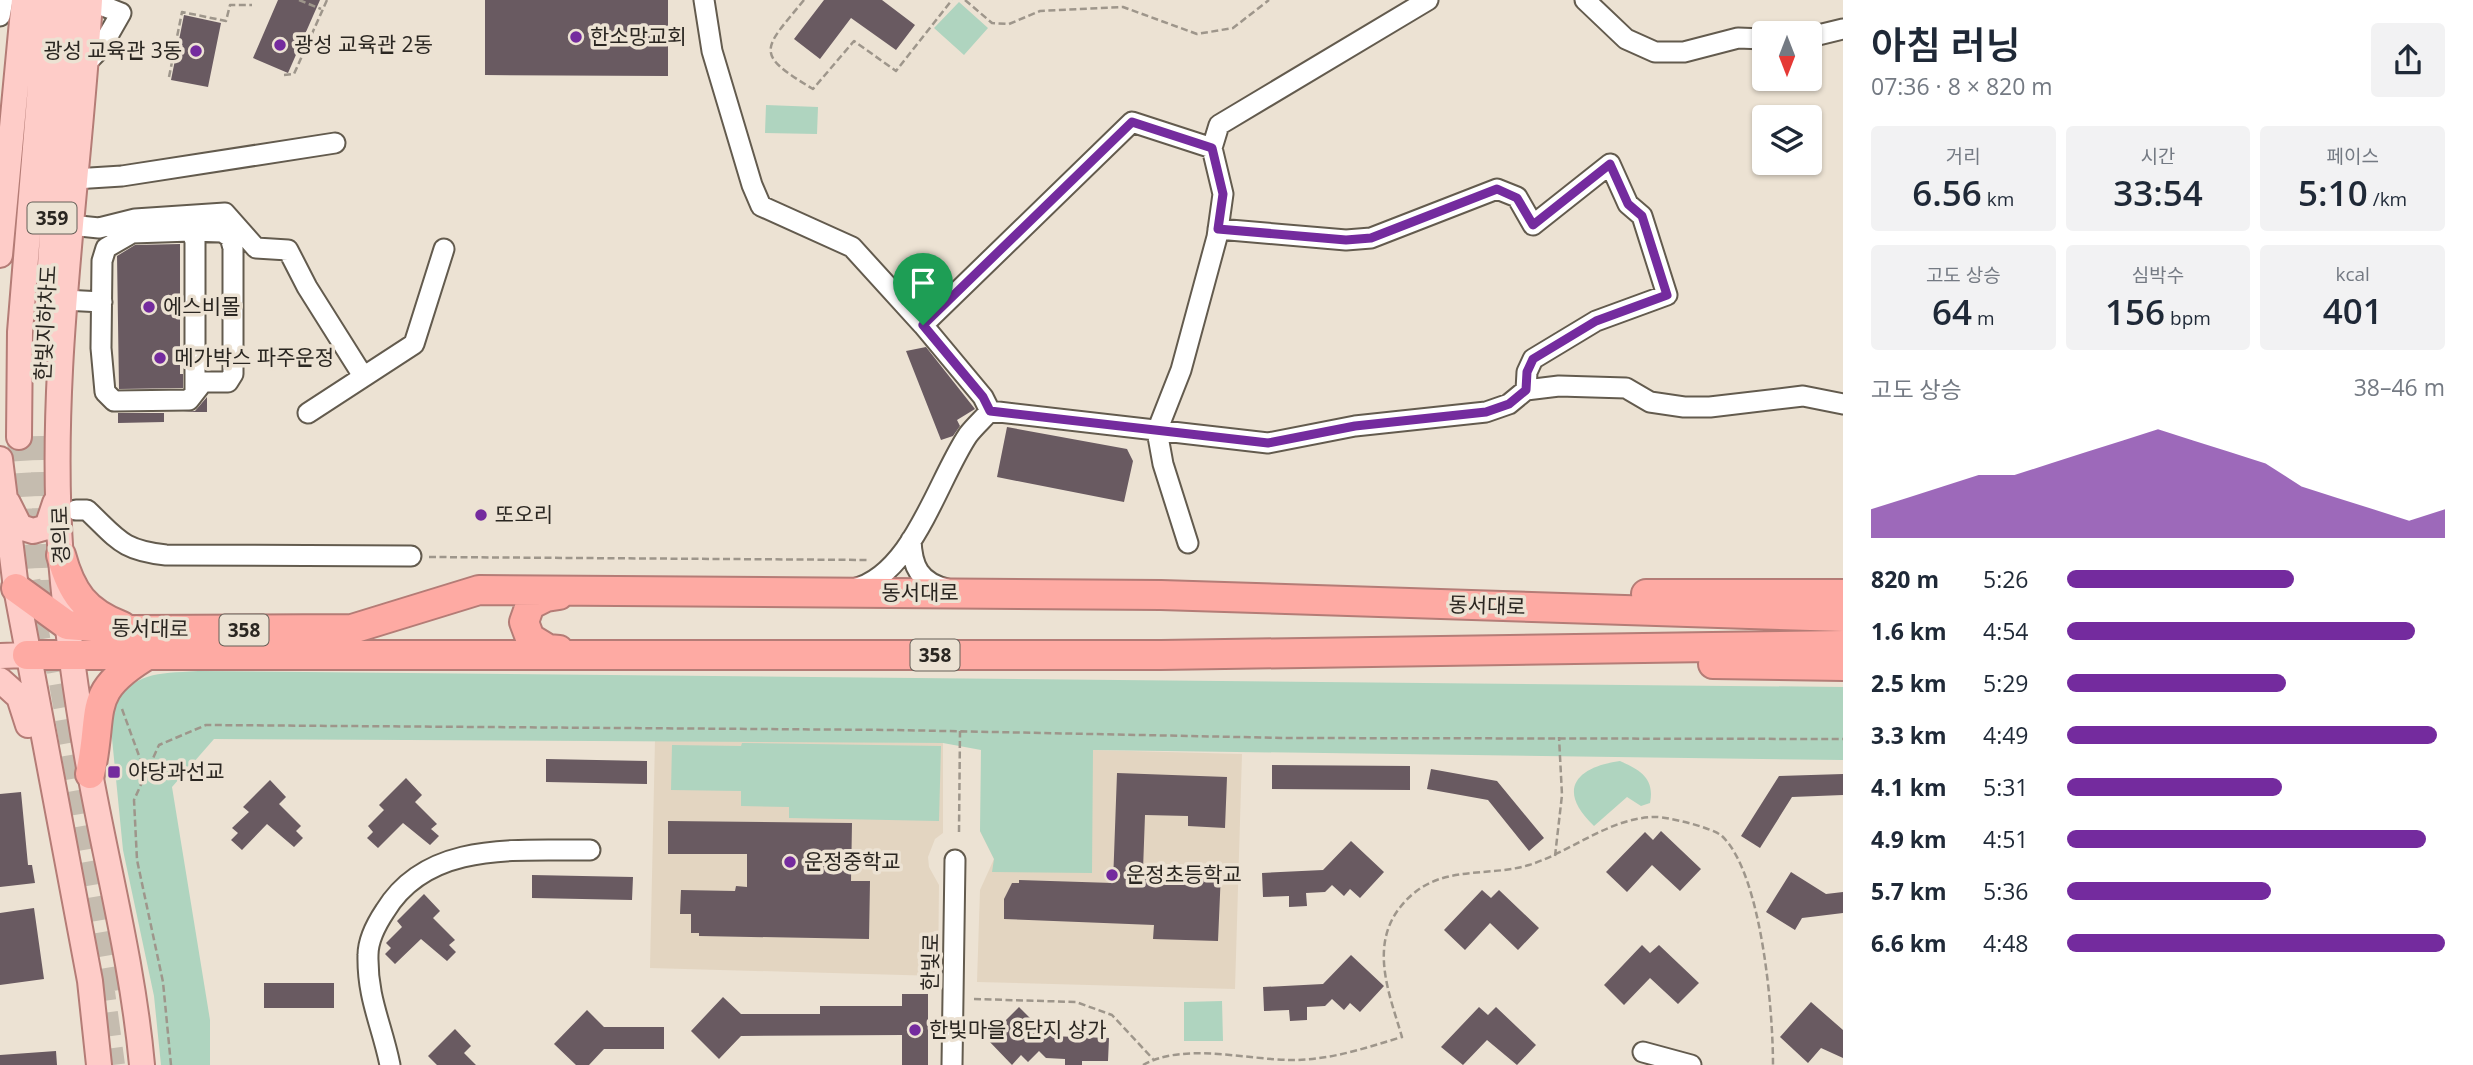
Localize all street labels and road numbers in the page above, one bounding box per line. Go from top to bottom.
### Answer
road number: 359 [28,202,76,233]
street label: 한빛지하차도 [28,264,62,382]
street label: 경의로 [45,506,75,564]
street label: 동서대로 [881,578,959,606]
street label: 동서대로 [1448,590,1526,620]
street label: 동서대로 [111,613,189,643]
road number: 358 [219,614,268,646]
road number: 358 [911,640,960,670]
street label: 한빛로 [915,933,945,991]

